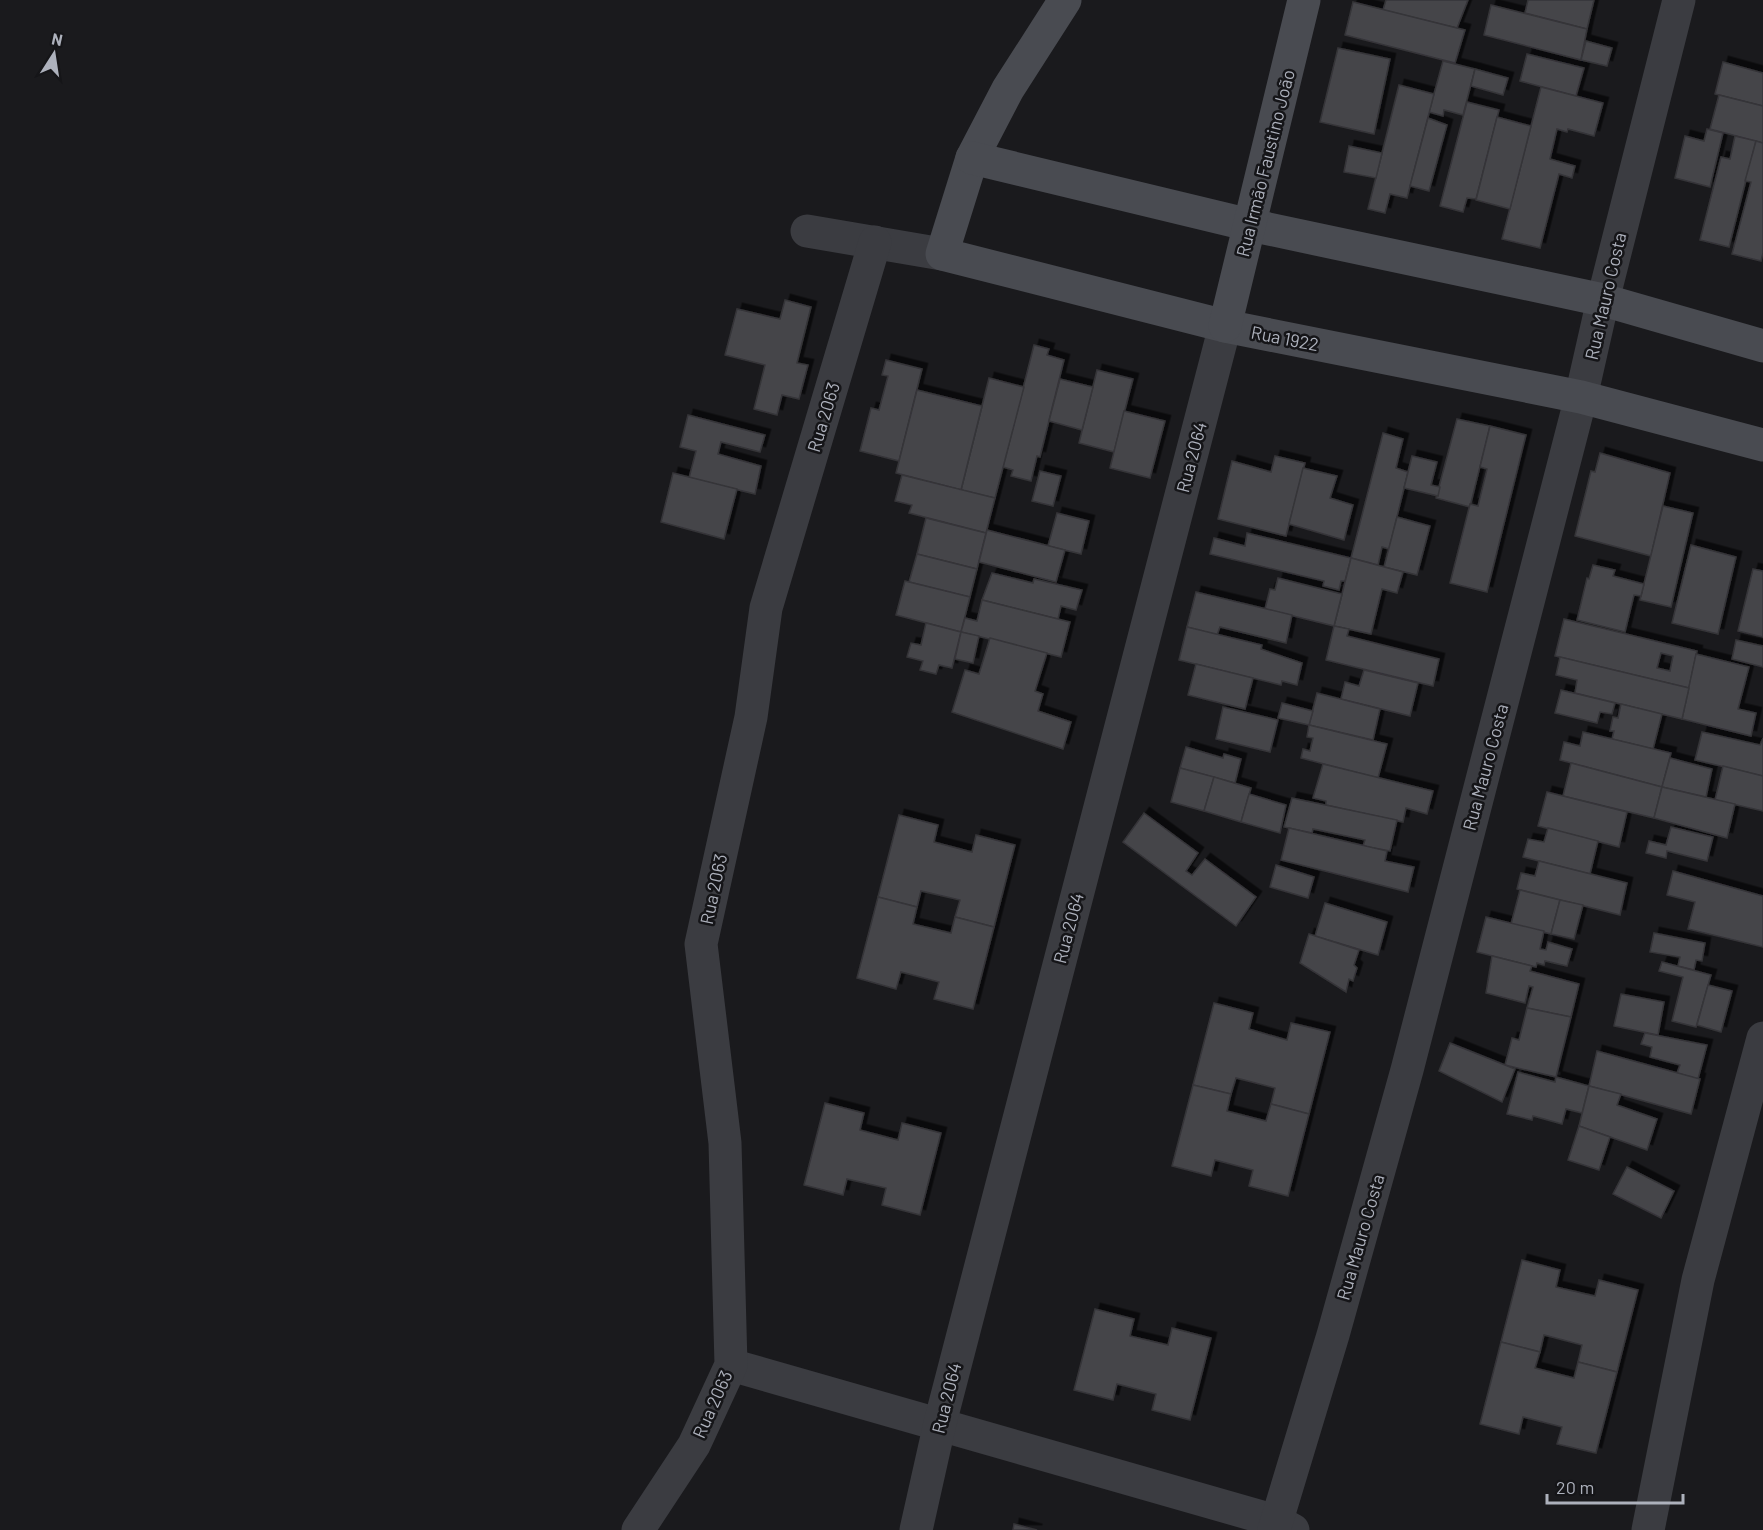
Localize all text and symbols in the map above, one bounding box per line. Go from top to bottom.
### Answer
north arrow [24,24,84,84]
text: N [50,28,64,49]
street label: Rua Irmão Faustino João [1231,67,1299,259]
street label: Rua Mauro Costa [1580,230,1630,362]
street label: Rua 1922 [1249,321,1321,355]
street label: Rua 2063 [802,379,844,455]
street label: Rua 2064 [1171,419,1211,495]
street label: Rua Mauro Costa [1458,701,1512,833]
street label: Rua 2063 [695,852,731,926]
street label: Rua 2064 [1048,890,1088,966]
street label: Rua Mauro Costa [1331,1171,1389,1303]
street label: Rua 2064 [927,1360,965,1436]
street label: Rua 2063 [687,1367,737,1441]
scale bar [1547,1467,1684,1505]
text: 20 m [1556,1476,1594,1498]

